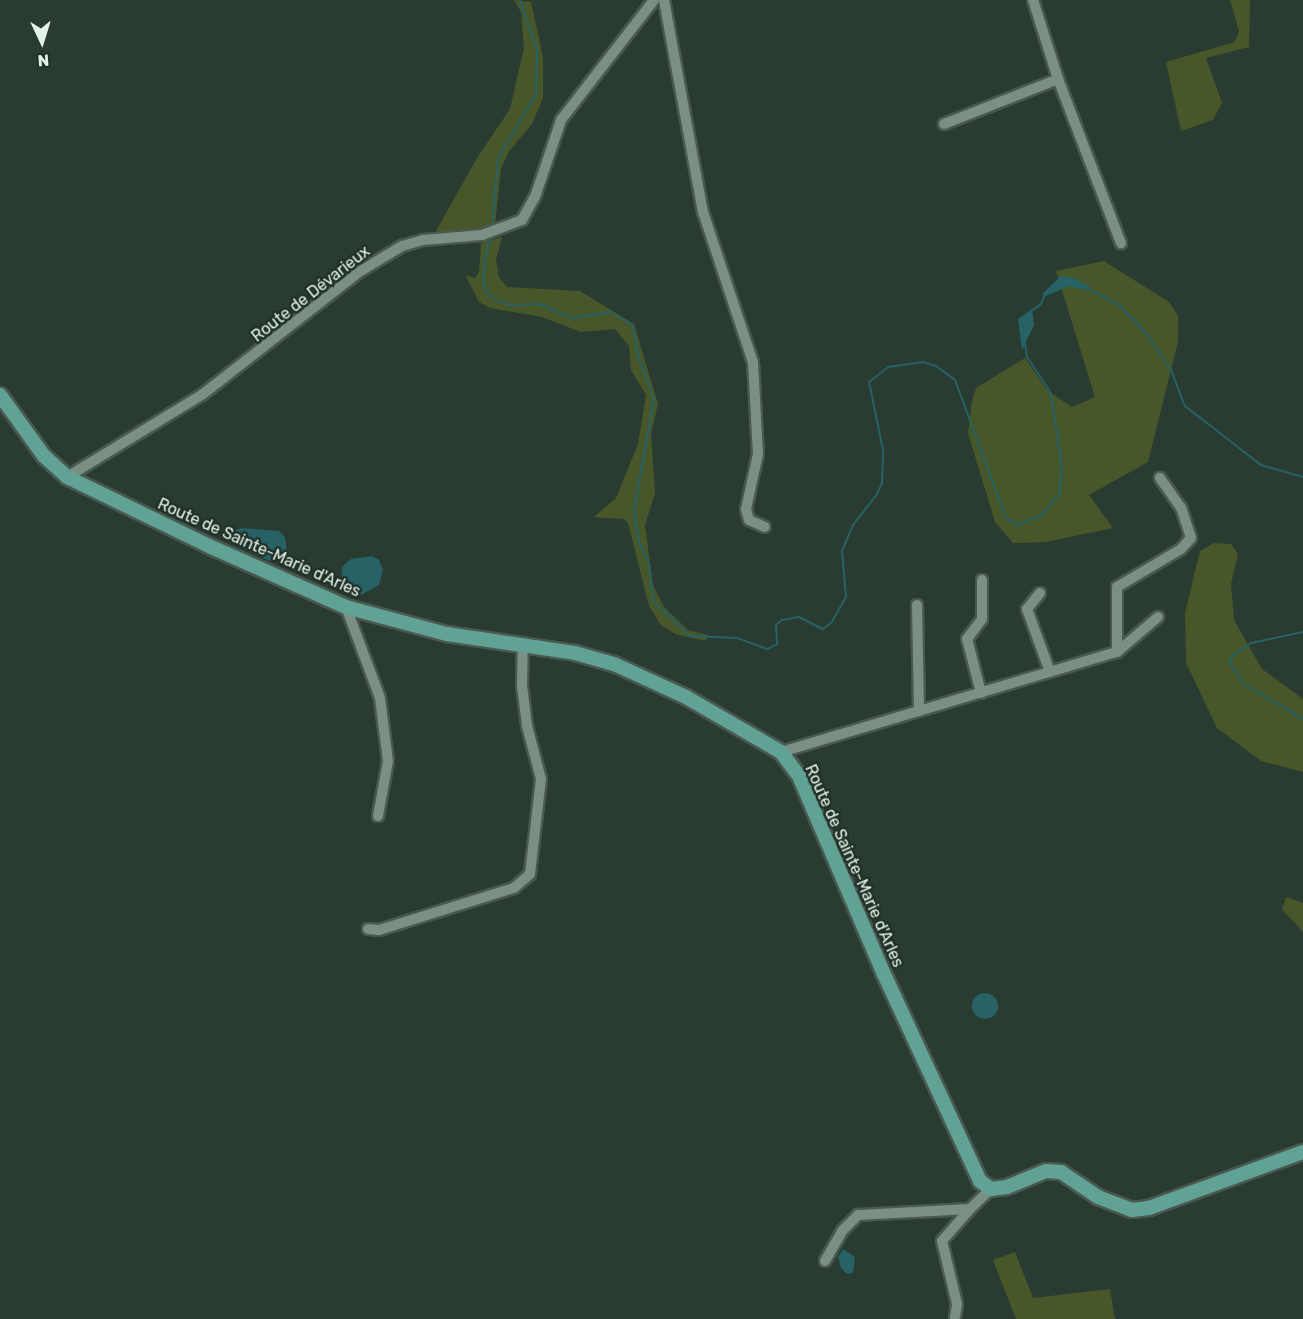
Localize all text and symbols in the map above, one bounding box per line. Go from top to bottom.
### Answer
north arrow [12,12,72,72]
text: N [37,51,50,70]
street label: Route de Dévarieux [248,242,374,346]
street label: Route de Sainte-Marie d'Arles [155,495,363,601]
street label: Route de Sainte-Marie d'Arles [801,762,907,970]

